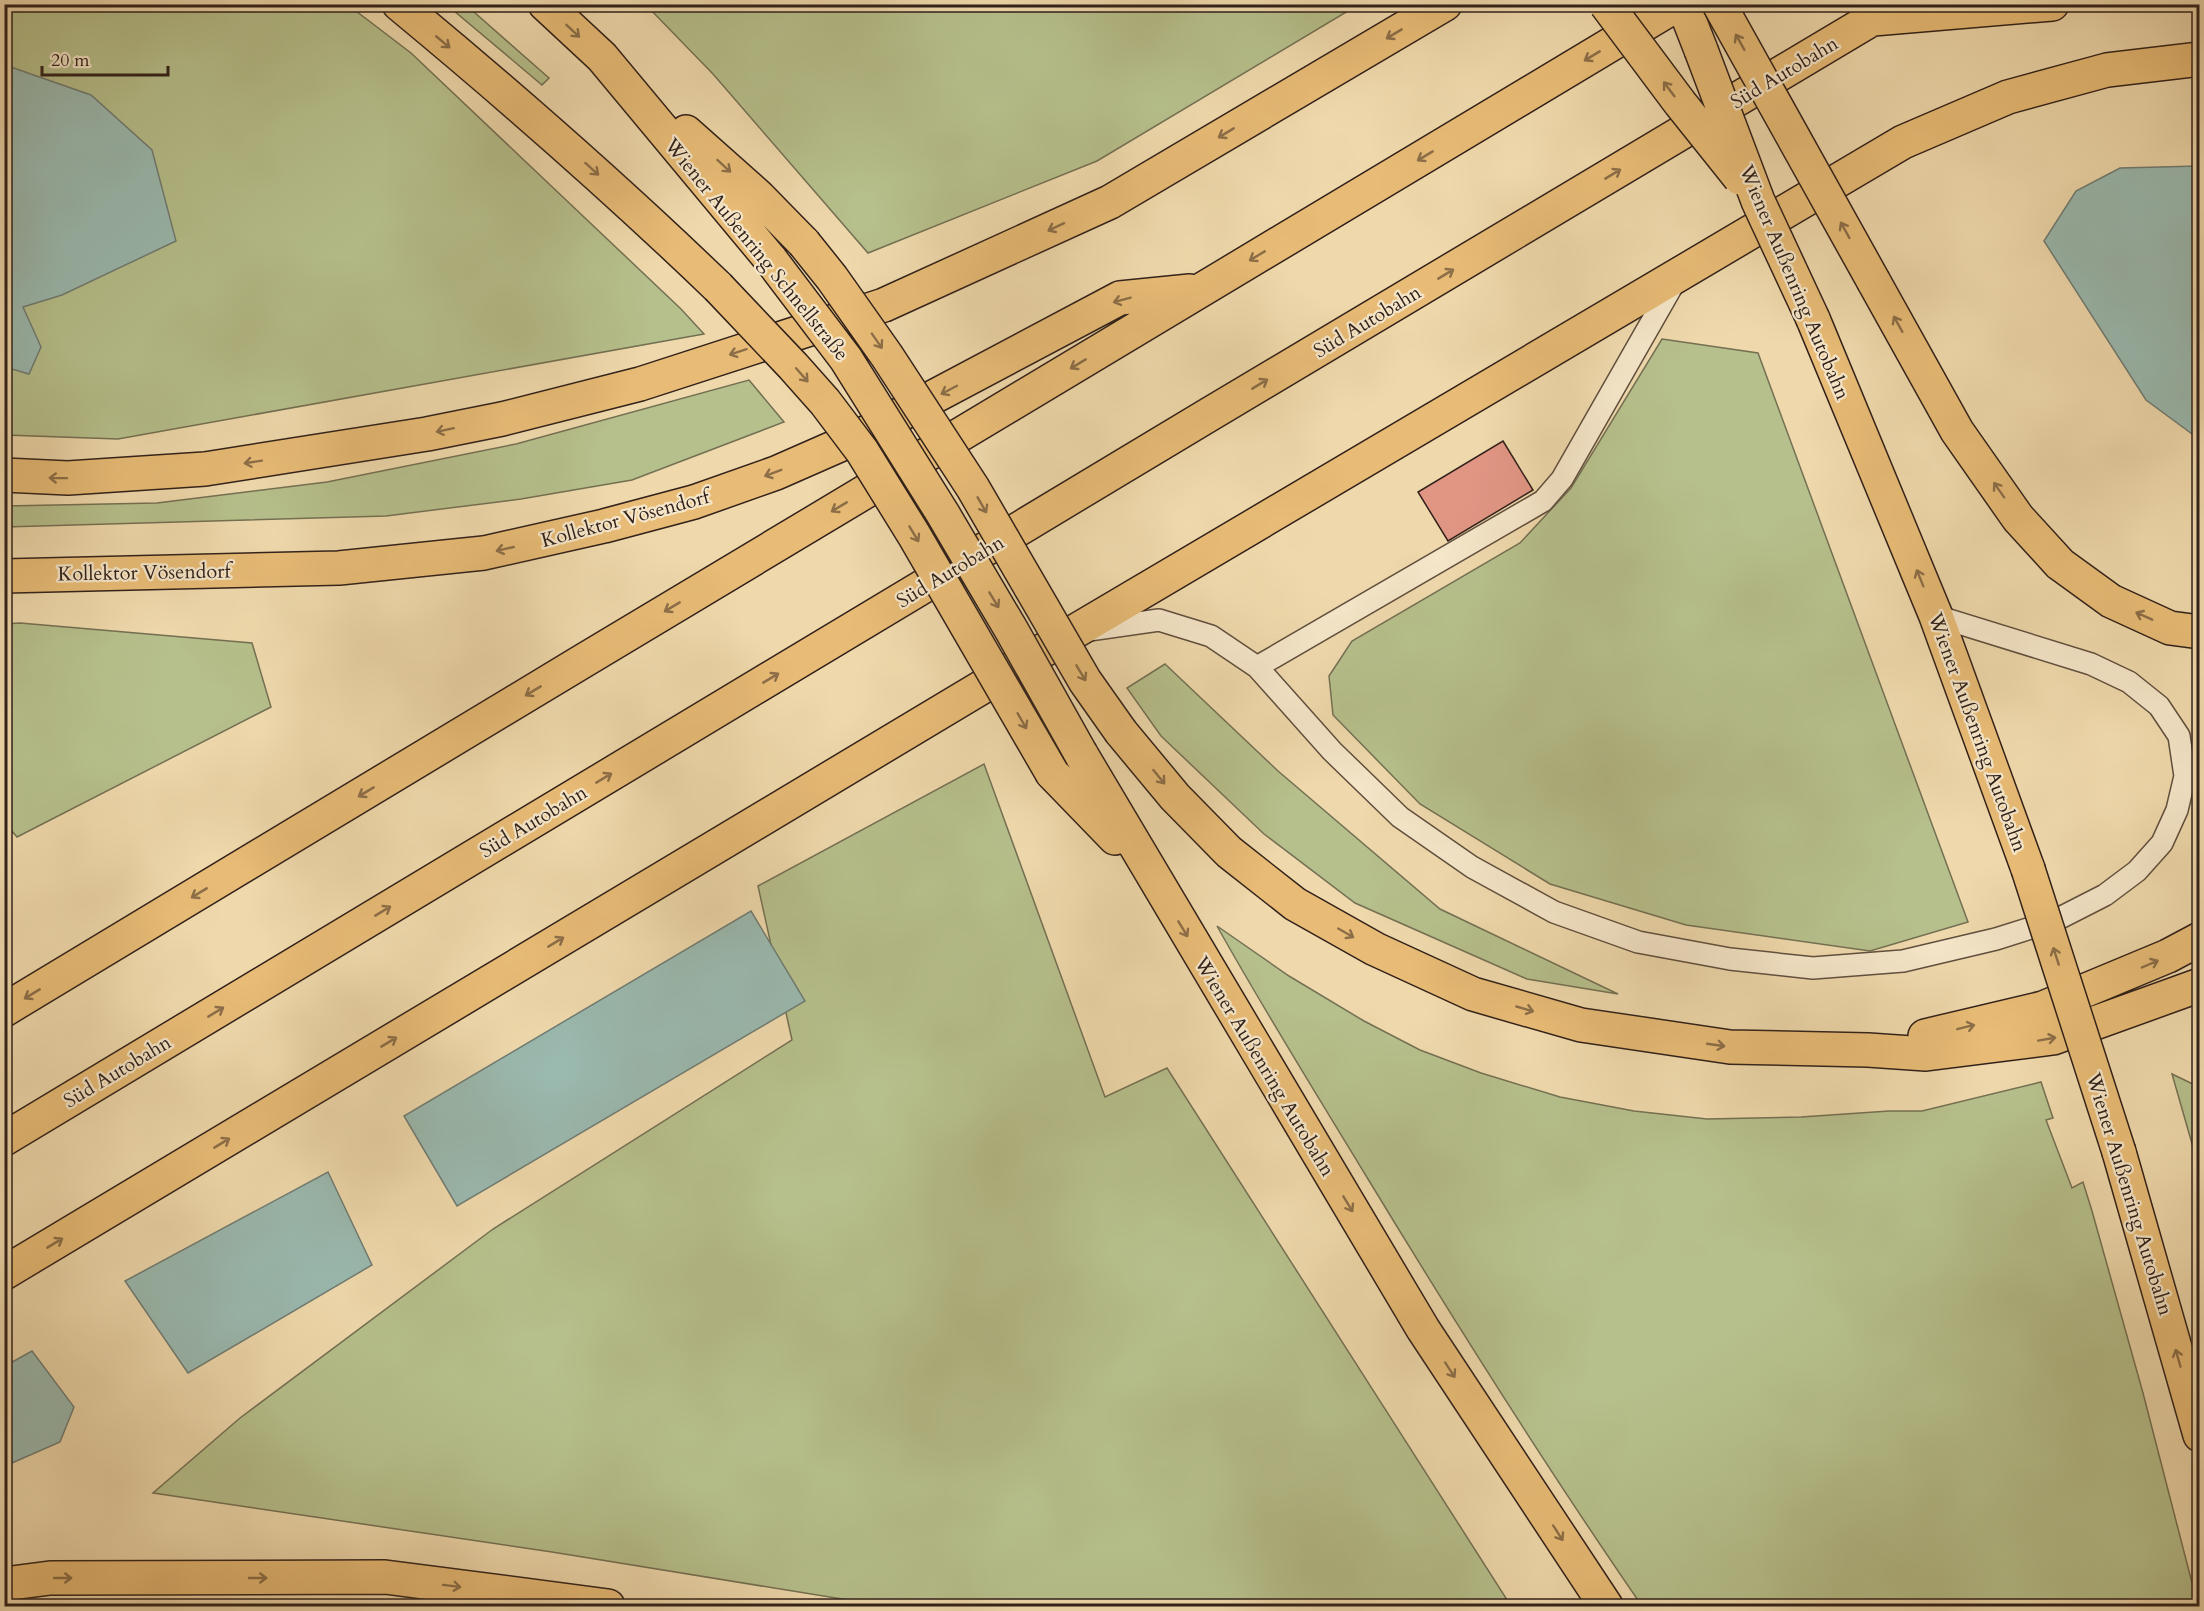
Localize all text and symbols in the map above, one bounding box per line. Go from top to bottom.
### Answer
one-way arrow [566,24,581,38]
one-way arrow [1386,29,1403,41]
street label: Süd Autobahn [1725,29,1844,115]
one-way arrow [1734,34,1746,51]
one-way arrow [435,35,451,48]
scale bar [42,39,168,77]
text: 20 m [51,48,90,73]
one-way arrow [1584,50,1601,62]
one-way arrow [1663,82,1675,98]
one-way arrow [1218,128,1235,140]
street label: Wiener Außenring Schnellstraße [658,132,855,366]
one-way arrow [1417,151,1434,163]
one-way arrow [716,159,731,173]
street label: Wiener Außenring Autobahn [1732,160,1857,404]
one-way arrow [584,162,599,176]
one-way arrow [1604,167,1621,179]
one-way arrow [1047,221,1065,233]
one-way arrow [1839,222,1851,239]
one-way arrow [1249,251,1266,263]
one-way arrow [1437,267,1454,279]
street label: Süd Autobahn [1308,278,1427,364]
one-way arrow [1113,294,1132,306]
one-way arrow [1891,316,1903,333]
one-way arrow [871,332,883,349]
one-way arrow [729,348,748,359]
one-way arrow [1070,358,1087,370]
one-way arrow [795,367,809,382]
one-way arrow [1251,378,1268,390]
one-way arrow [941,384,959,396]
one-way arrow [436,425,455,437]
one-way arrow [243,456,263,467]
one-way arrow [765,469,783,480]
one-way arrow [49,472,69,483]
street label: Kollektor Vösendorf [538,482,715,554]
one-way arrow [1993,483,2005,499]
one-way arrow [977,496,989,513]
one-way arrow [831,502,848,514]
one-way arrow [908,525,920,542]
street label: Süd Autobahn [891,528,1010,614]
one-way arrow [496,543,515,555]
street label: Kollektor Vösendorf [57,557,234,588]
one-way arrow [1914,570,1925,588]
one-way arrow [988,591,1000,608]
one-way arrow [664,602,681,614]
street label: Wiener Außenring Autobahn [1921,608,2034,856]
one-way arrow [2135,610,2153,622]
one-way arrow [1075,664,1087,681]
one-way arrow [762,672,779,684]
one-way arrow [525,686,542,698]
one-way arrow [1017,712,1029,729]
one-way arrow [1152,769,1165,785]
one-way arrow [595,772,612,784]
street label: Süd Autobahn [474,778,593,864]
one-way arrow [358,786,375,798]
one-way arrow [191,887,208,899]
one-way arrow [374,905,391,917]
one-way arrow [1178,920,1190,937]
one-way arrow [1337,927,1354,939]
one-way arrow [547,936,564,948]
one-way arrow [2050,947,2061,966]
street label: Wiener Außenring Autobahn [1187,950,1341,1182]
one-way arrow [2140,958,2159,969]
one-way arrow [24,988,41,1000]
one-way arrow [1515,1004,1534,1015]
one-way arrow [207,1005,224,1017]
one-way arrow [1956,1020,1975,1032]
street label: Süd Autobahn [58,1028,177,1114]
one-way arrow [2037,1033,2056,1044]
one-way arrow [380,1036,397,1048]
one-way arrow [1706,1040,1726,1051]
street label: Wiener Außenring Autobahn [2079,1069,2180,1319]
one-way arrow [213,1136,230,1148]
one-way arrow [1343,1195,1355,1212]
one-way arrow [46,1237,63,1249]
one-way arrow [2172,1349,2183,1368]
one-way arrow [1444,1362,1457,1379]
one-way arrow [1552,1524,1564,1541]
one-way arrow [52,1572,72,1584]
one-way arrow [247,1572,267,1584]
one-way arrow [442,1581,462,1592]

